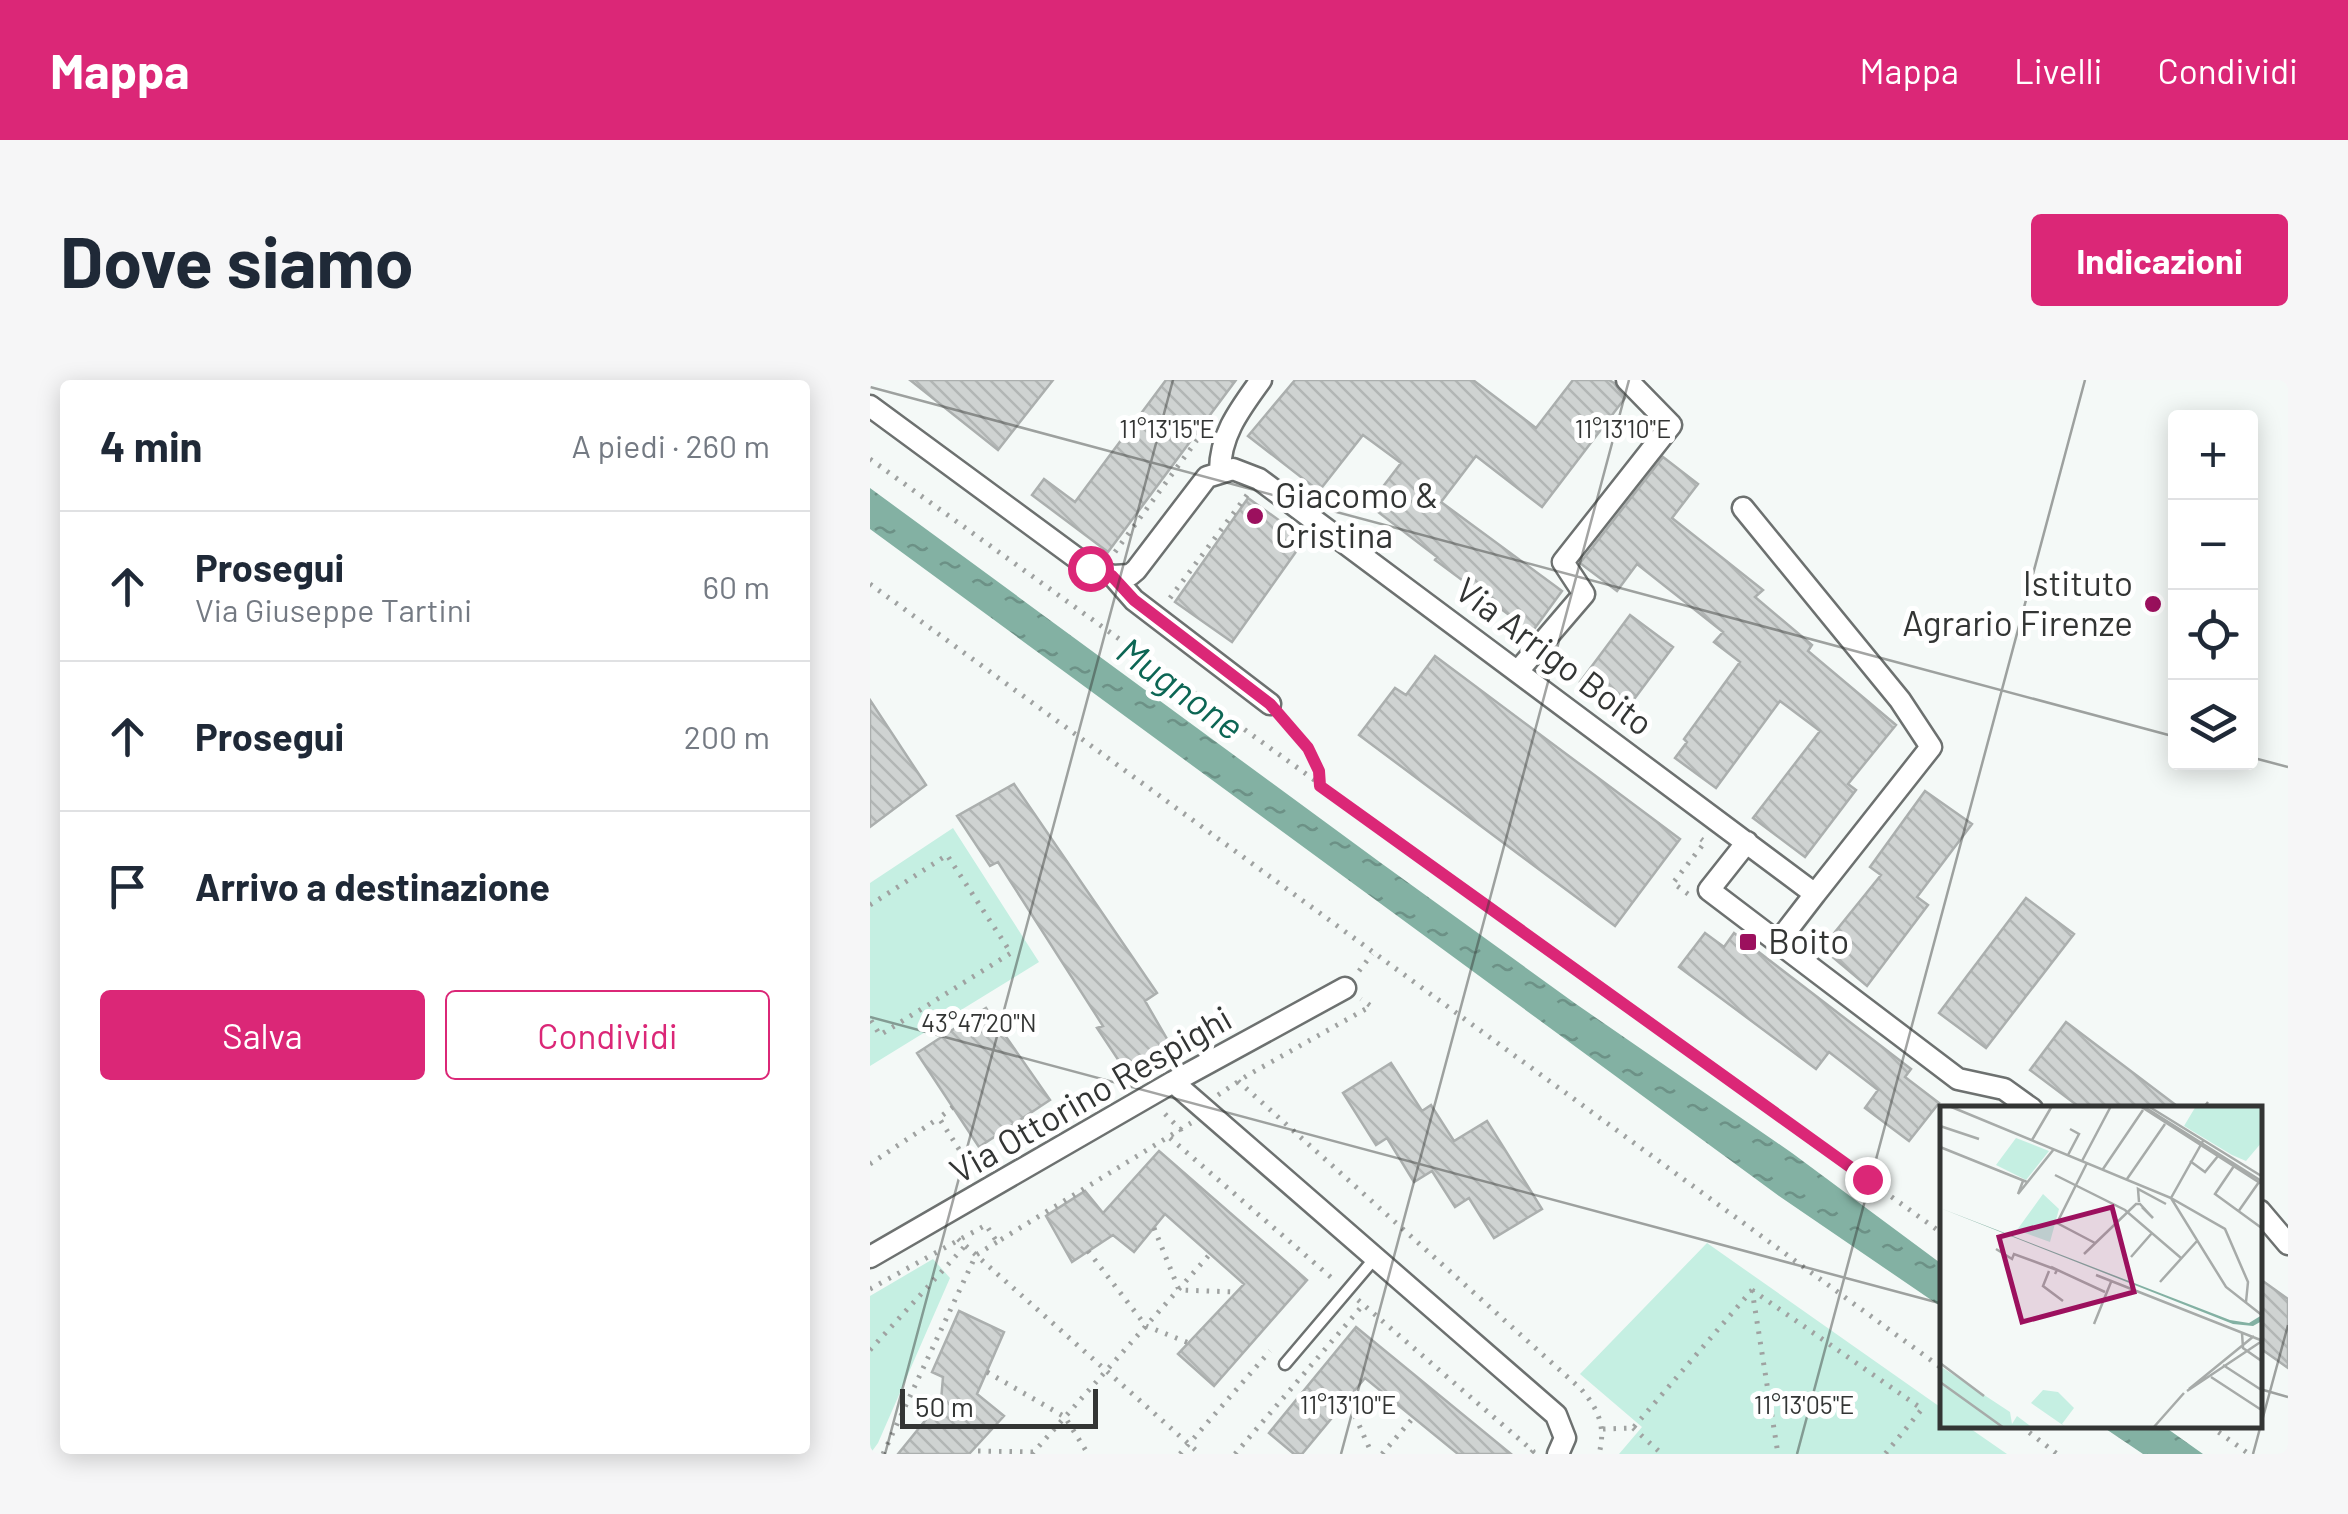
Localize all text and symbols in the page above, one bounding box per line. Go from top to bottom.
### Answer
text: Mappa [50,41,190,99]
text: Mappa [1860,49,1959,91]
text: Livelli [2014,49,2102,91]
text: Condividi [2157,49,2298,91]
button: Indicazioni [2031,214,2288,306]
text: Dove siamo [60,218,414,302]
map controls [2168,410,2258,770]
button: + [2168,410,2258,500]
text: 11°13'15"E [1119,413,1215,443]
text: 11°13'10"E [1575,413,1671,443]
text: 4 min [100,420,203,470]
text: A piedi · 260 m [572,426,770,464]
place label: Giacomo & Cristina [1275,473,1438,555]
button: − [2168,500,2258,590]
marker: Giacomo & Cristina [1244,505,1266,527]
text: Prosegui [195,544,344,590]
route start [1068,546,1114,592]
icon: ahead [100,559,155,614]
place label: Istituto Agrario Firenze [1902,561,2133,643]
text: 60 m [703,567,770,605]
street label: Via Arrigo Boito [1448,568,1662,743]
text: Via Giuseppe Tartini [195,590,472,628]
button: locate [2168,590,2258,680]
marker: Istituto Agrario Firenze [2142,593,2164,615]
water label: Mugnone [1109,626,1253,749]
button: layers [2168,680,2258,770]
icon: ahead [100,709,155,764]
text: Prosegui [195,713,344,759]
text: 200 m [684,717,770,755]
icon: arrive [100,859,155,914]
text: Arrivo a destinazione [195,863,550,909]
place label: Boito [1768,919,1849,961]
marker: Boito [1737,931,1759,953]
button: Salva [100,990,425,1080]
button: Condividi [445,990,770,1080]
street label: Via Ottorino Respighi [942,996,1238,1191]
text: 43°47'20"N [921,1007,1037,1037]
inset map [1940,1106,2263,1429]
route end [1845,1157,1891,1203]
scale bar [900,1384,1098,1428]
text: 50 m [915,1389,974,1423]
text: 11°13'10"E [1300,1389,1396,1419]
text: 11°13'05"E [1754,1389,1854,1419]

